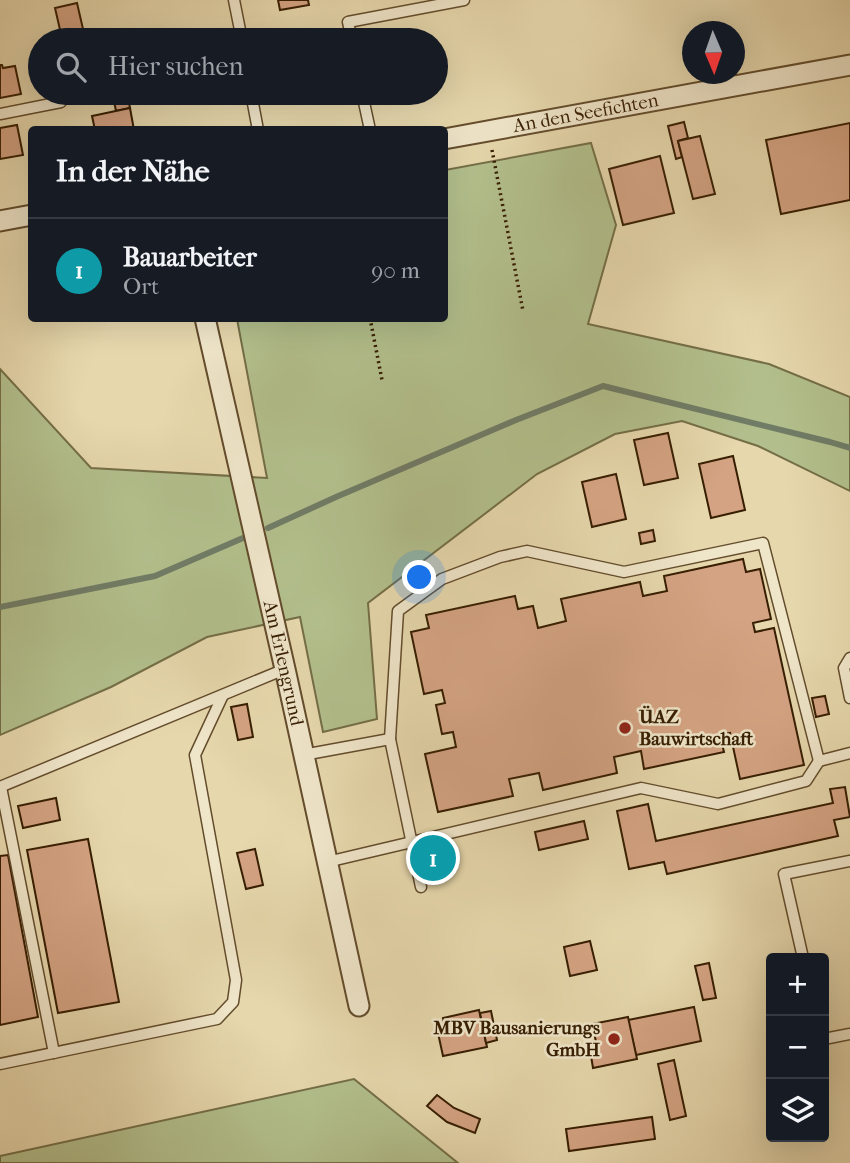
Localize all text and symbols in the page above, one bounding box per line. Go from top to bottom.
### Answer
north arrow [682,21,745,84]
search box [28,28,448,105]
icon: search [52,48,90,86]
text: Hier suchen [108,51,244,82]
street label: An den Seefichten [510,89,660,137]
text: In der Nähe [56,154,210,189]
text: Bauarbeiter [123,242,257,273]
text: 1 [75,257,83,284]
text: 90 m [371,257,420,284]
text: Ort [123,273,159,300]
your location [402,560,436,594]
street label: Am Erlengrund [259,597,308,729]
place label: ÜAZ Bauwirtschaft [638,705,753,750]
marker: ÜAZ Bauwirtschaft [617,720,633,736]
pin: 1 [410,832,456,884]
map controls [766,953,829,1142]
button: + [766,953,829,1016]
button: − [766,1016,829,1079]
place label: MBV Bausanierungs GmbH [432,1017,600,1061]
marker: MBV Bausanierungs GmbH [606,1031,622,1047]
button: layers [766,1079,829,1142]

